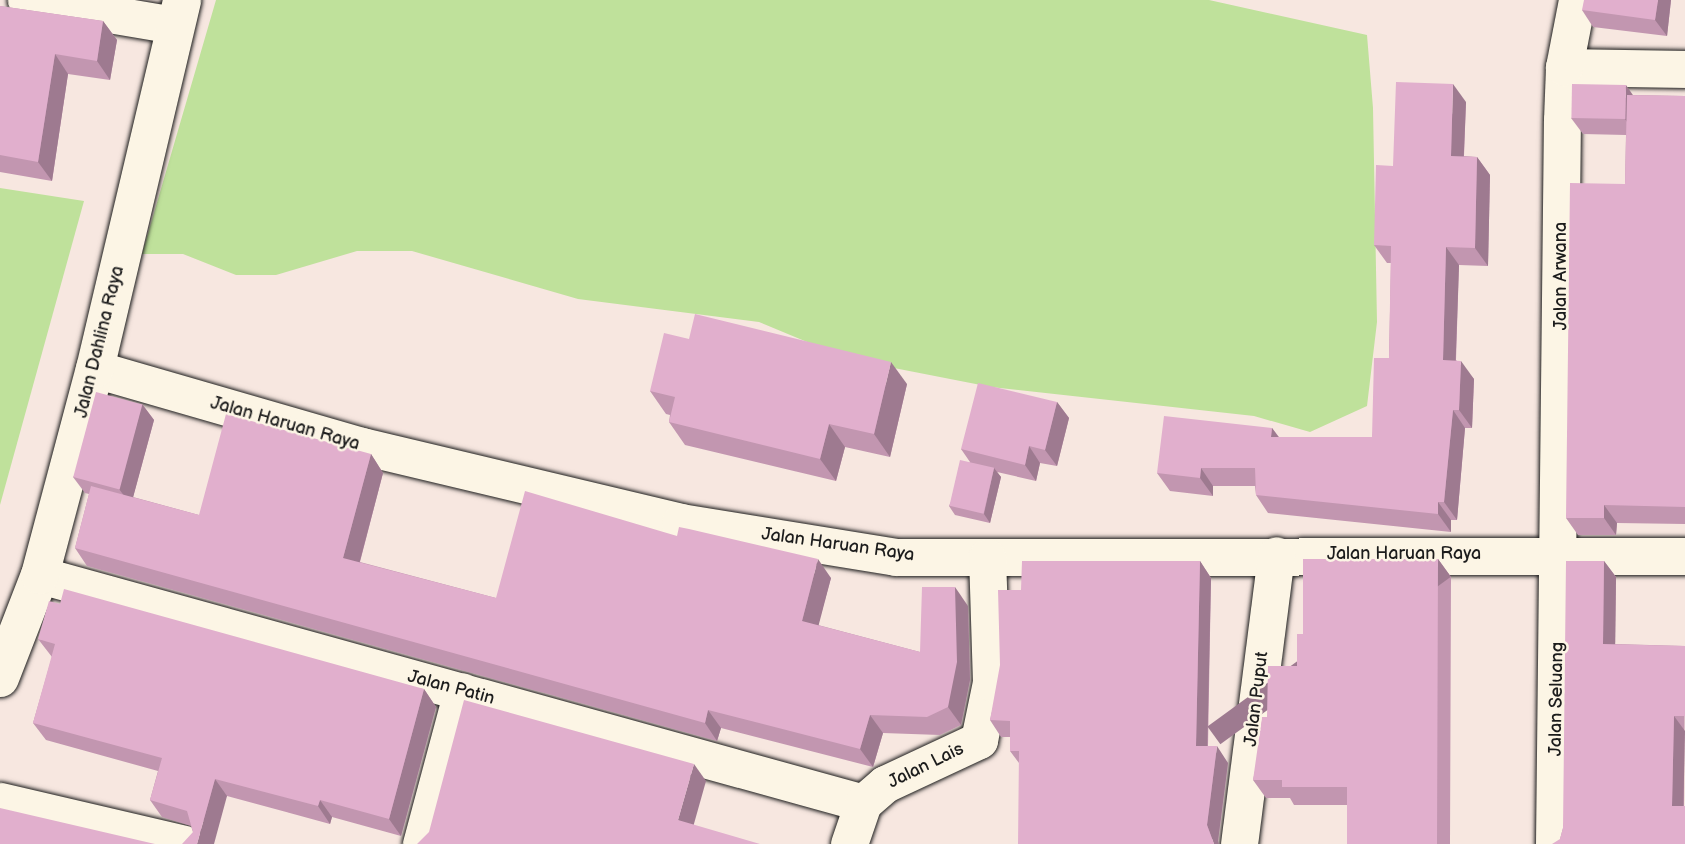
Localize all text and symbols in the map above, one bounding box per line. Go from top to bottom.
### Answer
street label: Jalan Arwana [1550,222,1572,330]
street label: Jalan Dahlina Raya [71,264,129,420]
street label: Jalan Haruan Raya [208,392,362,456]
street label: Jalan Haruan Raya [760,524,916,566]
street label: Jalan Haruan Raya [1327,543,1481,565]
street label: Jalan Seluang [1545,641,1569,757]
street label: Jalan Puput [1240,650,1274,748]
street label: Jalan Patin [405,666,497,710]
street label: Jalan Lais [885,738,967,794]

